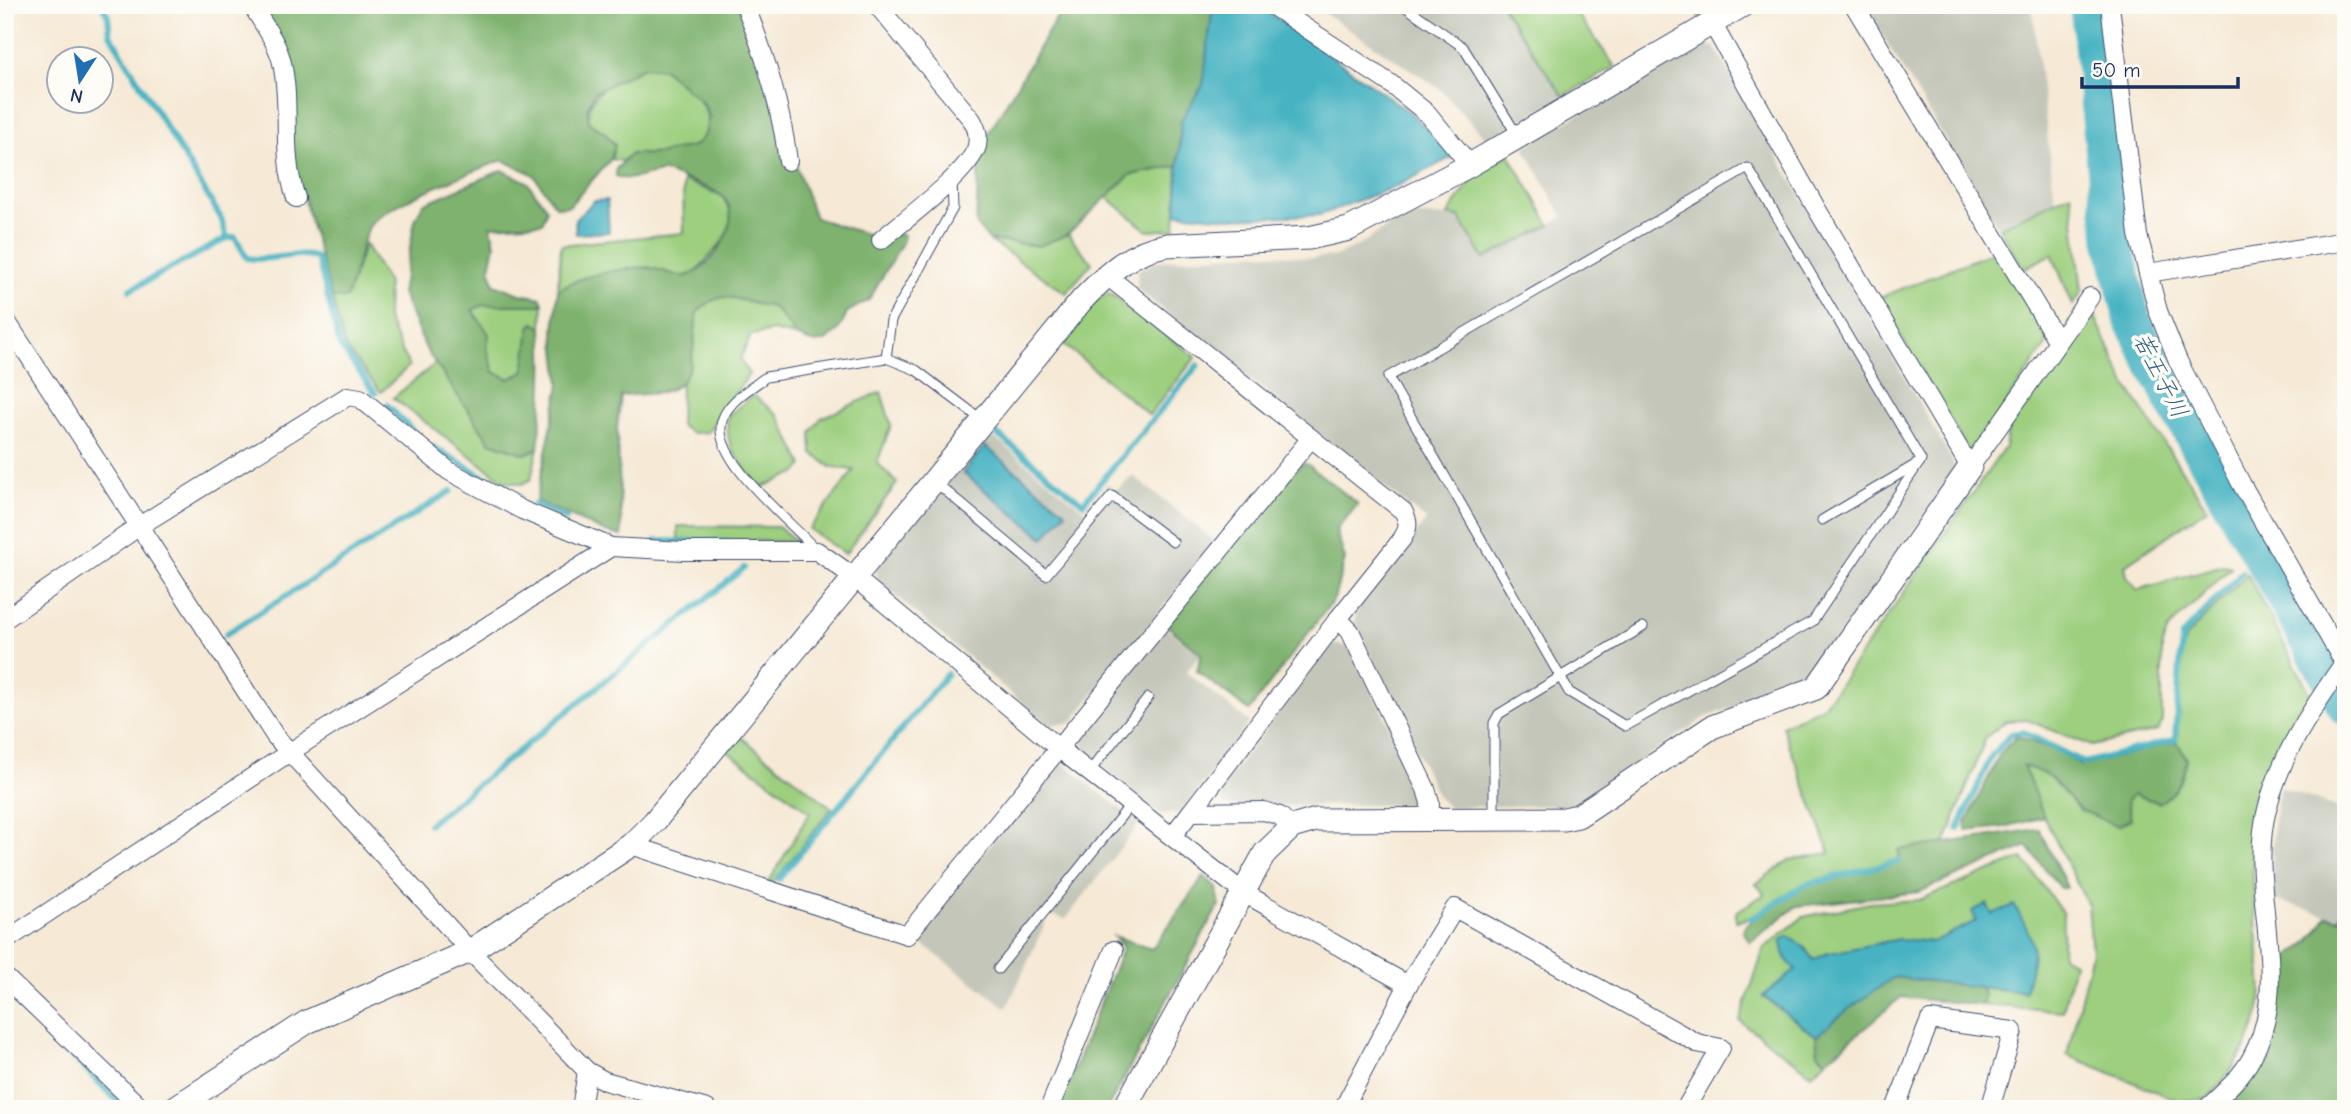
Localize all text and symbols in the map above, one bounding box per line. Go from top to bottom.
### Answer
north arrow [46,46,116,116]
scale bar [2082,46,2237,90]
text: 50 m [2092,58,2141,82]
text: N [68,84,85,108]
water label: 若王子川 [2128,328,2193,422]

